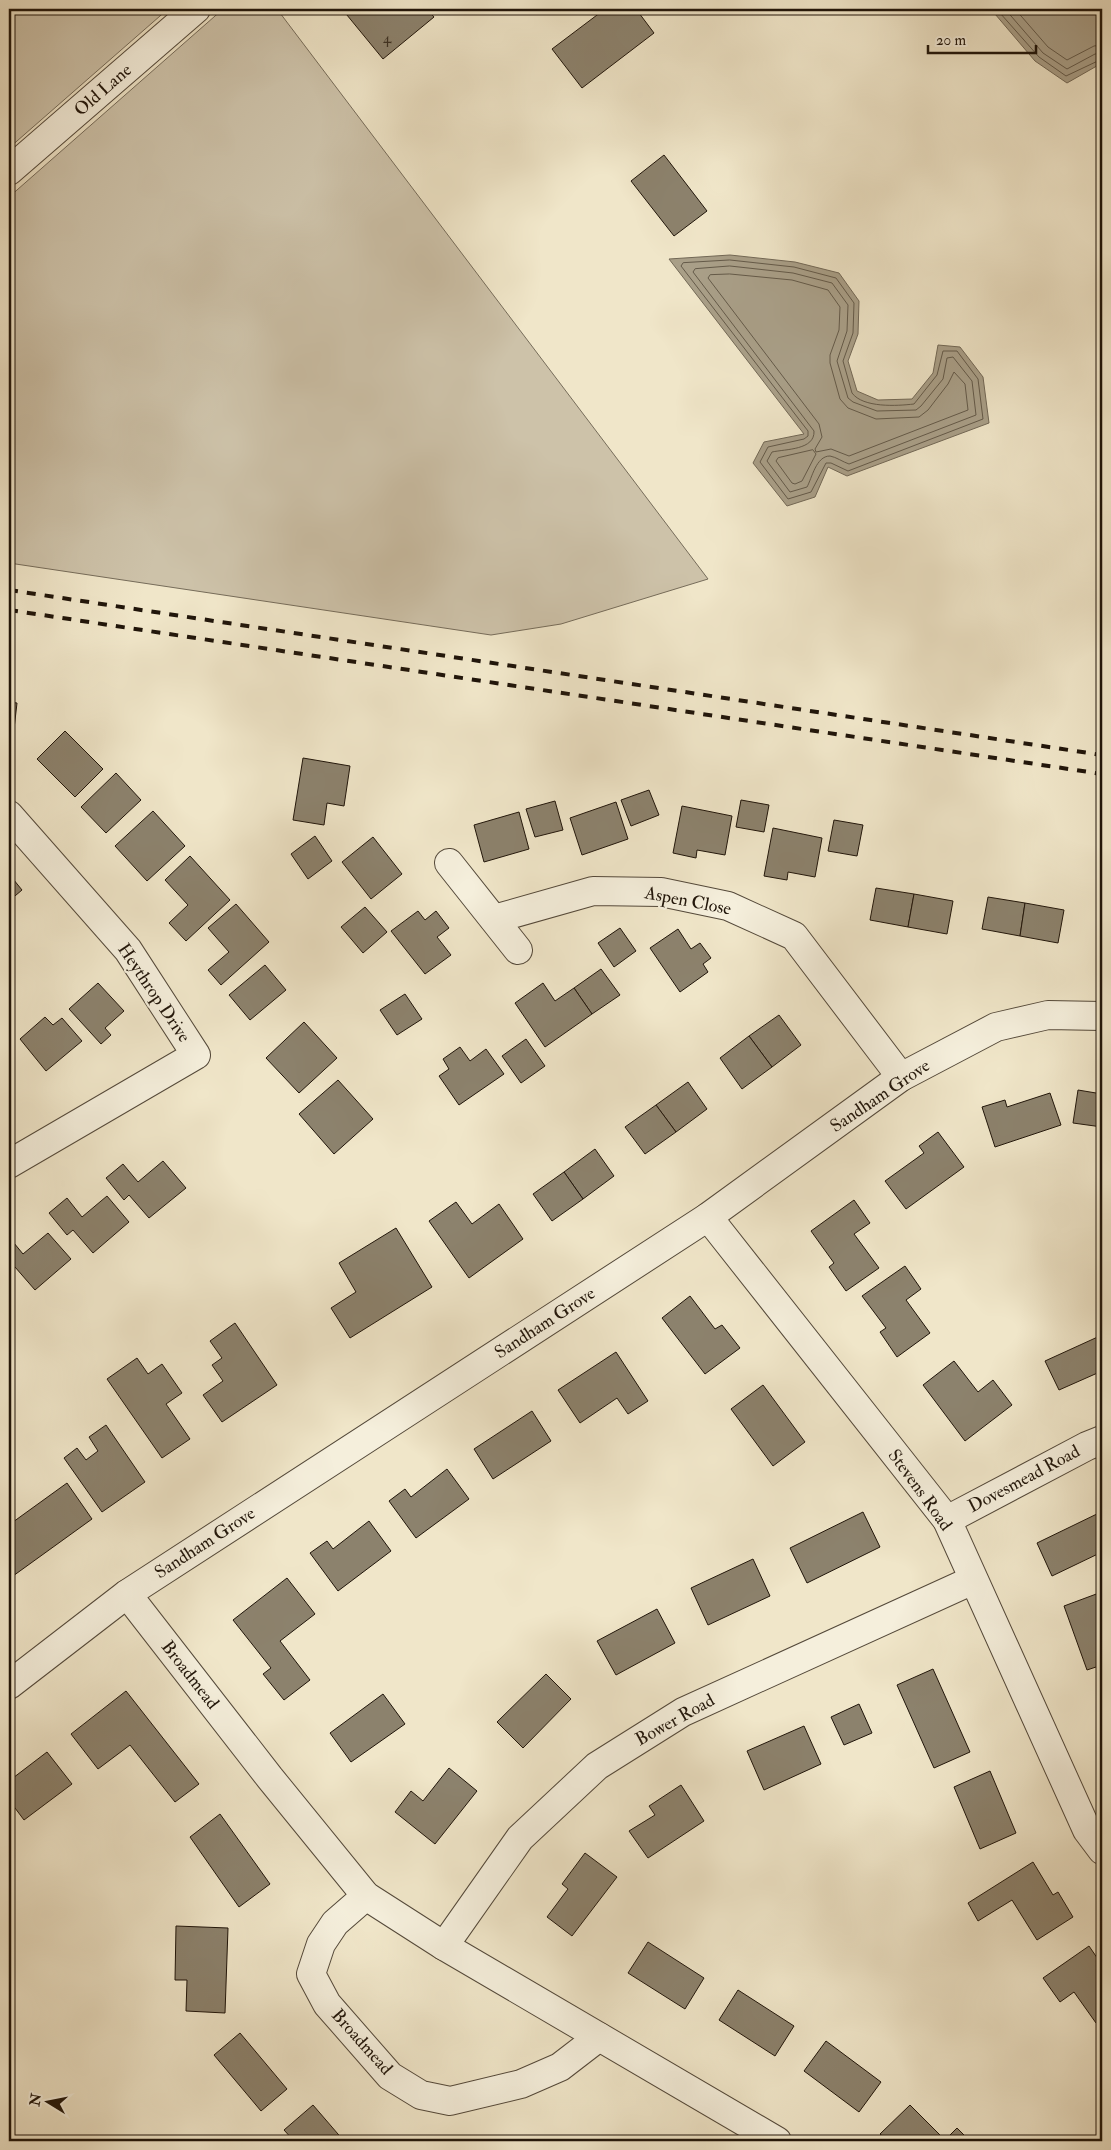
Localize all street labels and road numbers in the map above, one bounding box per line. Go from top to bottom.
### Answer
street label: Old Lane [69,58,137,121]
street label: Aspen Close [642,881,734,921]
street label: Heythrop Drive [112,939,196,1047]
street label: Sandham Grove [826,1054,935,1138]
street label: Sandham Grove [490,1282,600,1364]
street label: Dovesmead Road [964,1440,1084,1518]
street label: Stevens Road [883,1445,957,1535]
street label: Sandham Grove [150,1502,260,1584]
street label: Broadmead [156,1636,224,1714]
street label: Bower Road [631,1689,719,1751]
street label: Broadmead [326,2004,398,2080]

